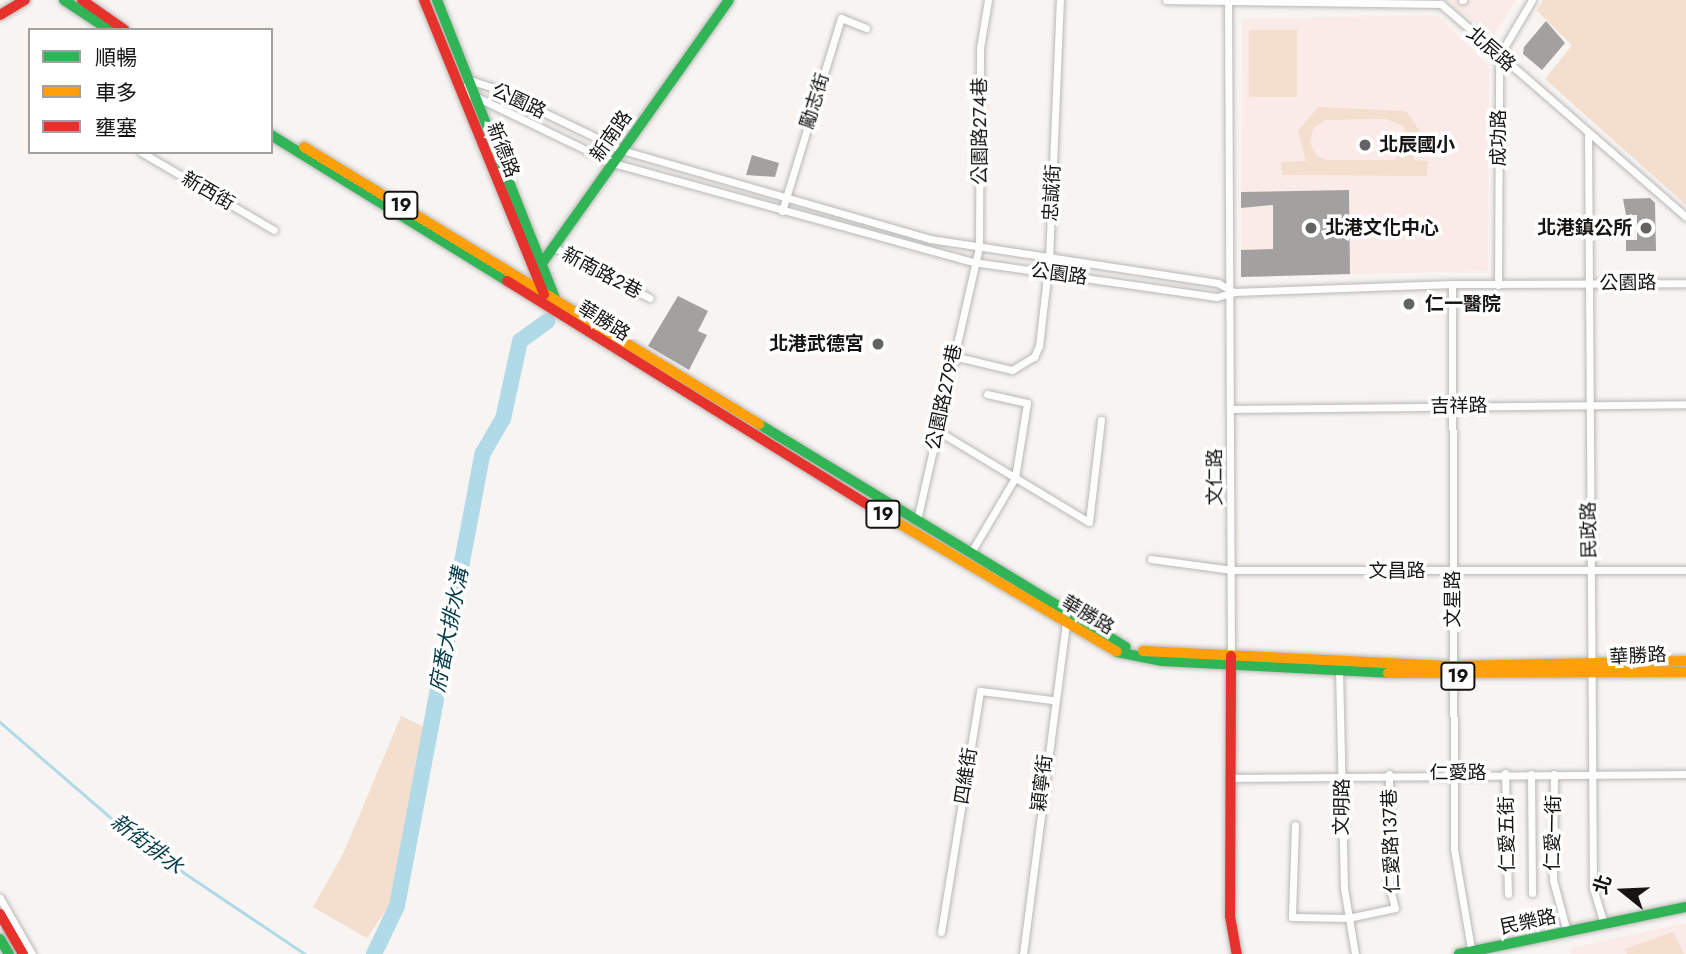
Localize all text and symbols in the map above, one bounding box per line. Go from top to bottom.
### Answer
street label: 北辰路 [1462,22,1520,76]
legend [28,28,273,154]
text: 順暢 [95,43,137,73]
street label: 勵志街 [796,70,834,132]
street label: 公園路274巷 [969,77,991,185]
text: 車多 [95,78,137,108]
street label: 公園路 [488,79,550,123]
street label: 新南路 [585,106,637,166]
street label: 成功路 [1488,110,1510,166]
text: 壅塞 [95,113,137,143]
street label: 新德路 [482,119,524,181]
place label: 北辰國小 [1379,134,1455,156]
marker: 北辰國小 [1357,137,1373,153]
street label: 忠誠街 [1039,164,1065,222]
street label: 新西街 [178,167,238,215]
road number: 19 [382,190,420,220]
place label: 北港文化中心 [1325,217,1439,239]
place label: 北港鎮公所 [1537,217,1632,239]
marker: 北港文化中心 [1303,220,1319,236]
marker: 北港鎮公所 [1638,220,1654,236]
street label: 新南路2巷 [558,243,646,303]
street label: 公園路 [1029,259,1089,289]
street label: 公園路 [1599,271,1657,295]
place label: 仁一醫院 [1425,293,1501,315]
marker: 仁一醫院 [1399,294,1419,314]
street label: 華勝路 [574,296,634,346]
place label: 北港武德宮 [769,333,864,355]
marker: 北港武德宮 [870,336,886,352]
street label: 公園路279巷 [922,342,966,452]
street label: 吉祥路 [1430,394,1488,418]
street label: 文仁路 [1204,449,1226,505]
road number: 19 [864,500,902,528]
street label: 民政路 [1577,501,1601,559]
street label: 文昌路 [1369,560,1425,582]
water label: 府番大排水溝 [425,566,473,694]
street label: 文星路 [1442,571,1464,627]
street label: 華勝路 [1058,591,1118,639]
street label: 華勝路 [1609,643,1667,669]
road number: 19 [1439,662,1477,690]
street label: 四維街 [950,746,982,806]
street label: 穎寧街 [1027,753,1057,813]
street label: 仁愛路 [1430,762,1486,784]
street label: 文明路 [1330,778,1354,836]
street label: 仁愛路137巷 [1378,788,1404,894]
street label: 仁愛一街 [1541,795,1565,871]
street label: 仁愛五街 [1495,796,1519,872]
water label: 新街排水 [106,809,188,879]
north arrow [1588,856,1658,926]
text: 北 [1587,871,1618,898]
street label: 民樂路 [1498,905,1558,939]

